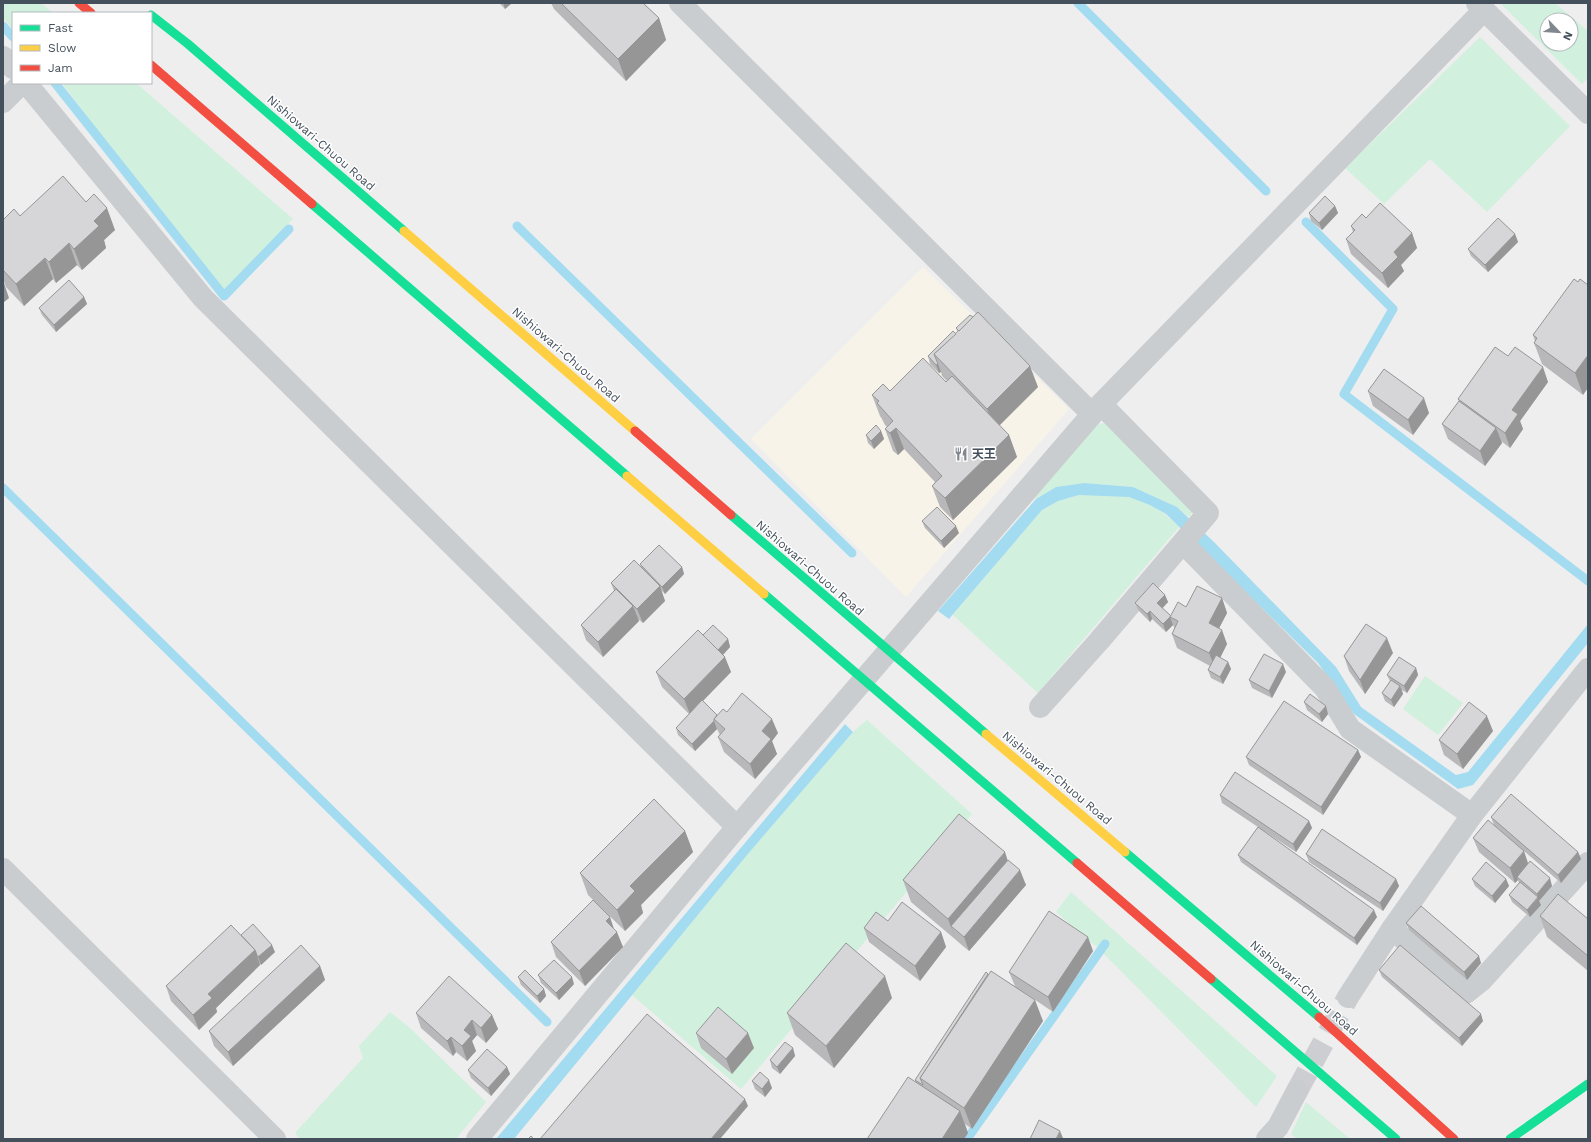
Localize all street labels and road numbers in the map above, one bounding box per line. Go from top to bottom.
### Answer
street label: Nishiowari-Chuou Road [264,92,378,194]
street label: Nishiowari-Chuou Road [509,304,623,406]
street label: Nishiowari-Chuou Road [753,517,867,619]
street label: Nishiowari-Chuou Road [1000,728,1114,828]
street label: Nishiowari-Chuou Road [1247,937,1361,1039]

